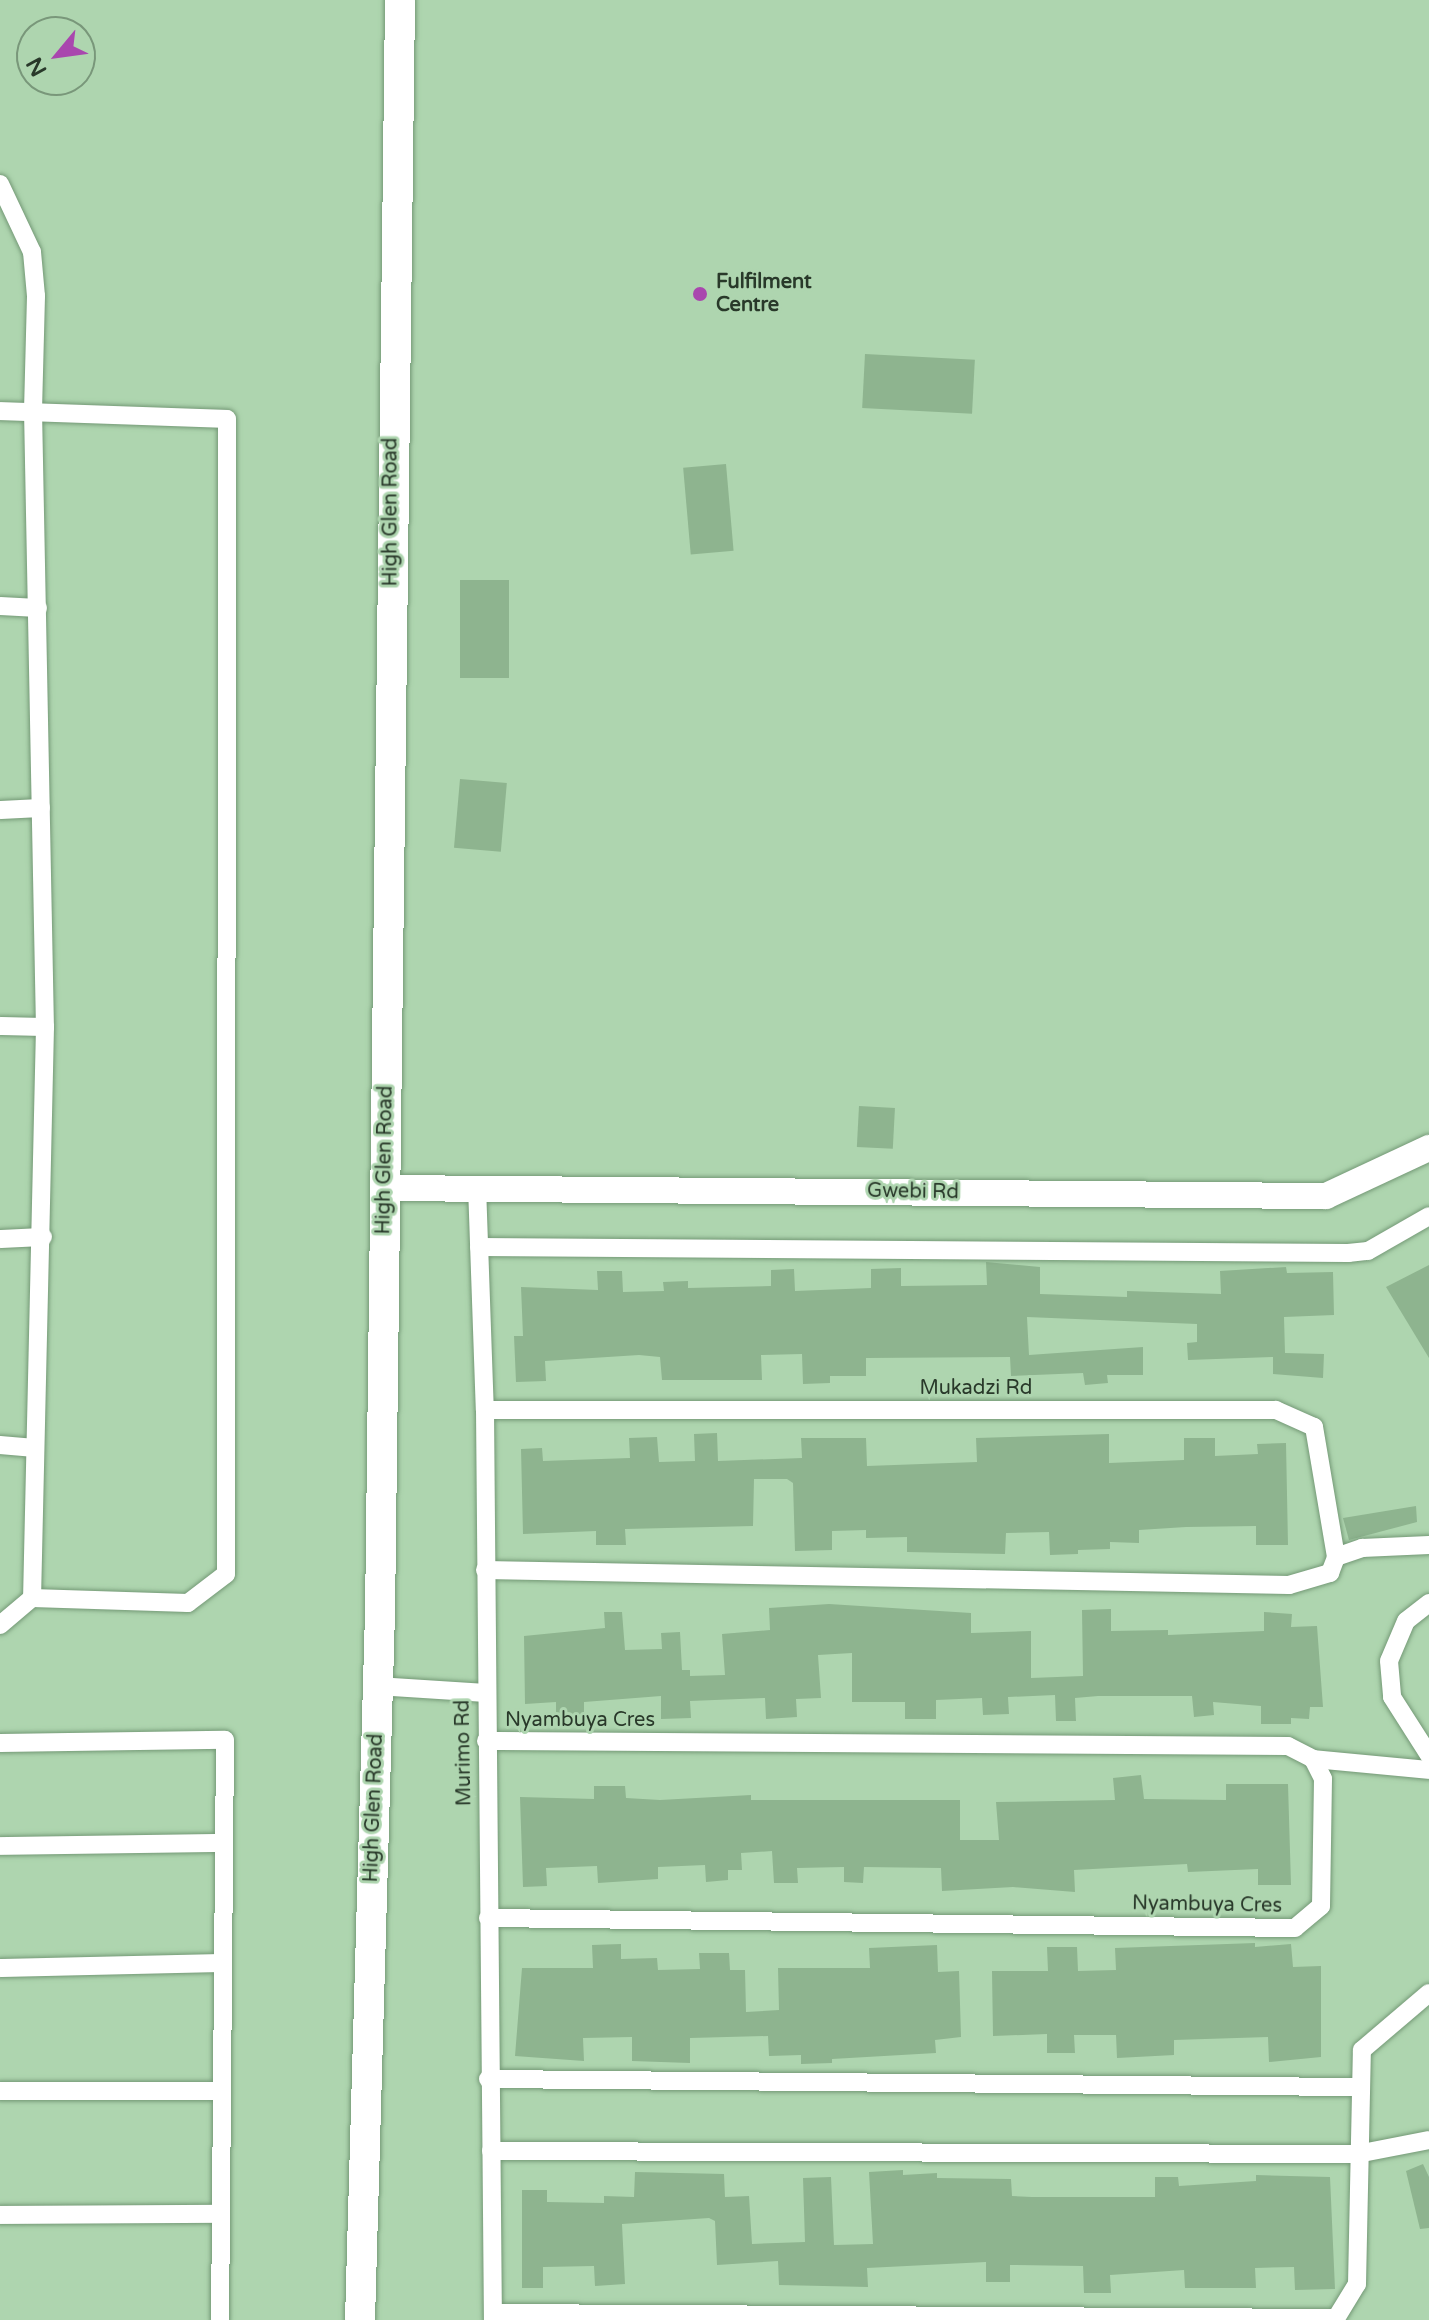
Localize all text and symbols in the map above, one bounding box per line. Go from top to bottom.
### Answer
north arrow [16,16,96,96]
text: N [21,53,52,81]
place label: Fulfilment Centre [716,270,812,317]
marker: Fulfilment Centre [691,285,709,303]
street label: High Glen Road [379,438,403,586]
street label: High Glen Road [372,1085,398,1235]
street label: Gwebi Rd [867,1179,959,1205]
street label: Mukadzi Rd [920,1376,1032,1400]
street label: Murimo Rd [451,1700,477,1806]
street label: Nyambuya Cres [505,1708,655,1732]
street label: High Glen Road [359,1733,389,1883]
street label: Nyambuya Cres [1132,1892,1282,1918]

